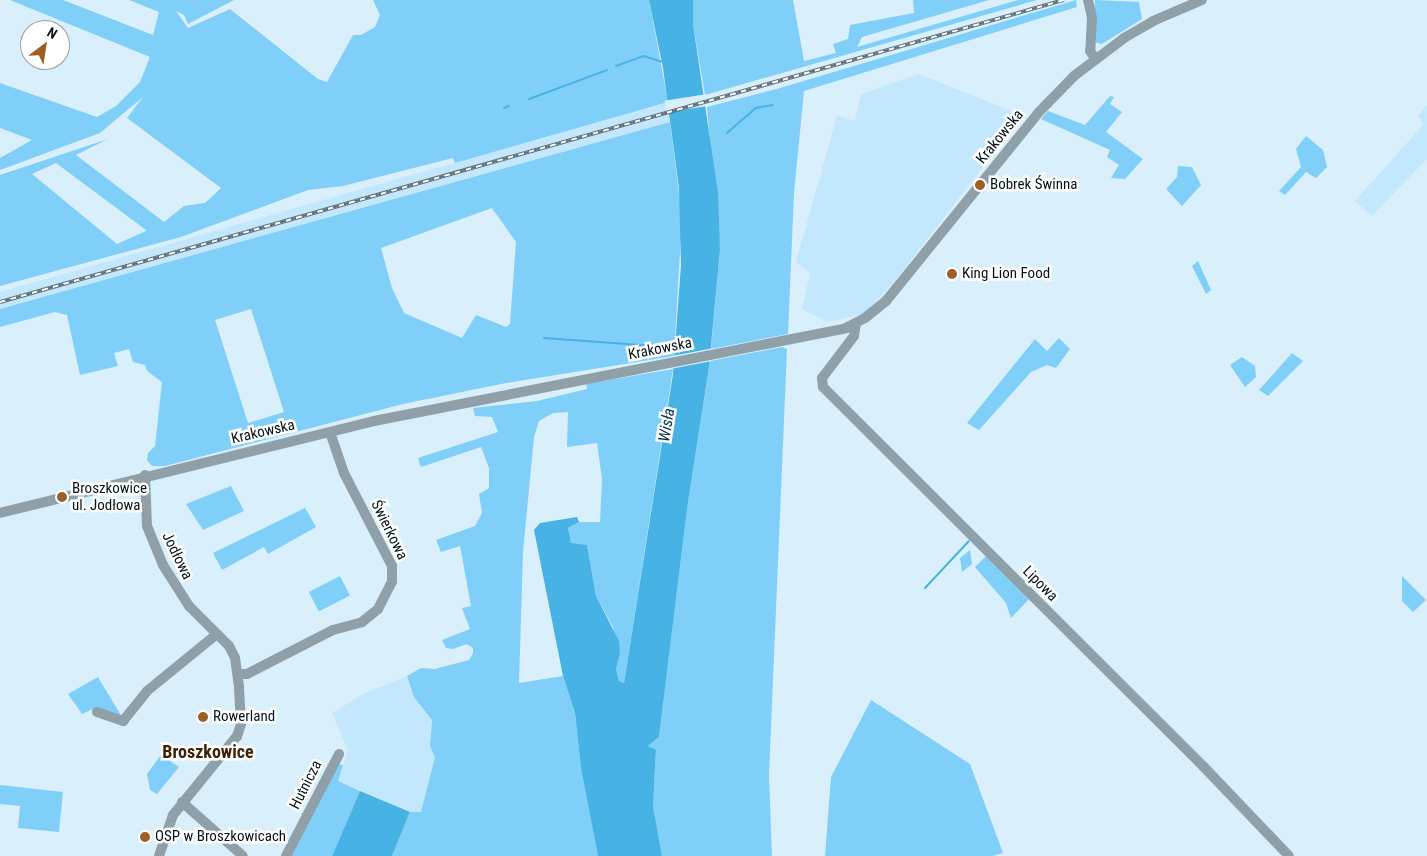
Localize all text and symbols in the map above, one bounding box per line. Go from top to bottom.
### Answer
north arrow [20,20,70,70]
text: N [44,24,60,42]
street label: Krakowska [973,106,1027,168]
place label: Bobrek Świnna [990,176,1077,194]
marker: Bobrek Świnna [974,179,986,191]
place label: King Lion Food [962,265,1050,283]
marker: King Lion Food [946,268,958,280]
street label: Krakowska [627,334,693,364]
water label: Wisła [655,407,679,443]
street label: Krakowska [230,416,296,448]
place label: Broszkowice ul. Jodłowa [72,479,147,514]
marker: Broszkowice ul. Jodłowa [56,491,68,503]
street label: Świerkowa [367,497,411,563]
street label: Jodłowa [158,529,196,583]
street label: Lipowa [1019,563,1061,605]
place label: Rowerland [213,708,275,726]
marker: Rowerland [197,711,209,723]
district label: Broszkowice [162,741,254,763]
street label: Hutnicza [286,758,326,812]
place label: OSP w Broszkowicach [155,828,286,846]
marker: OSP w Broszkowicach [139,831,151,843]

